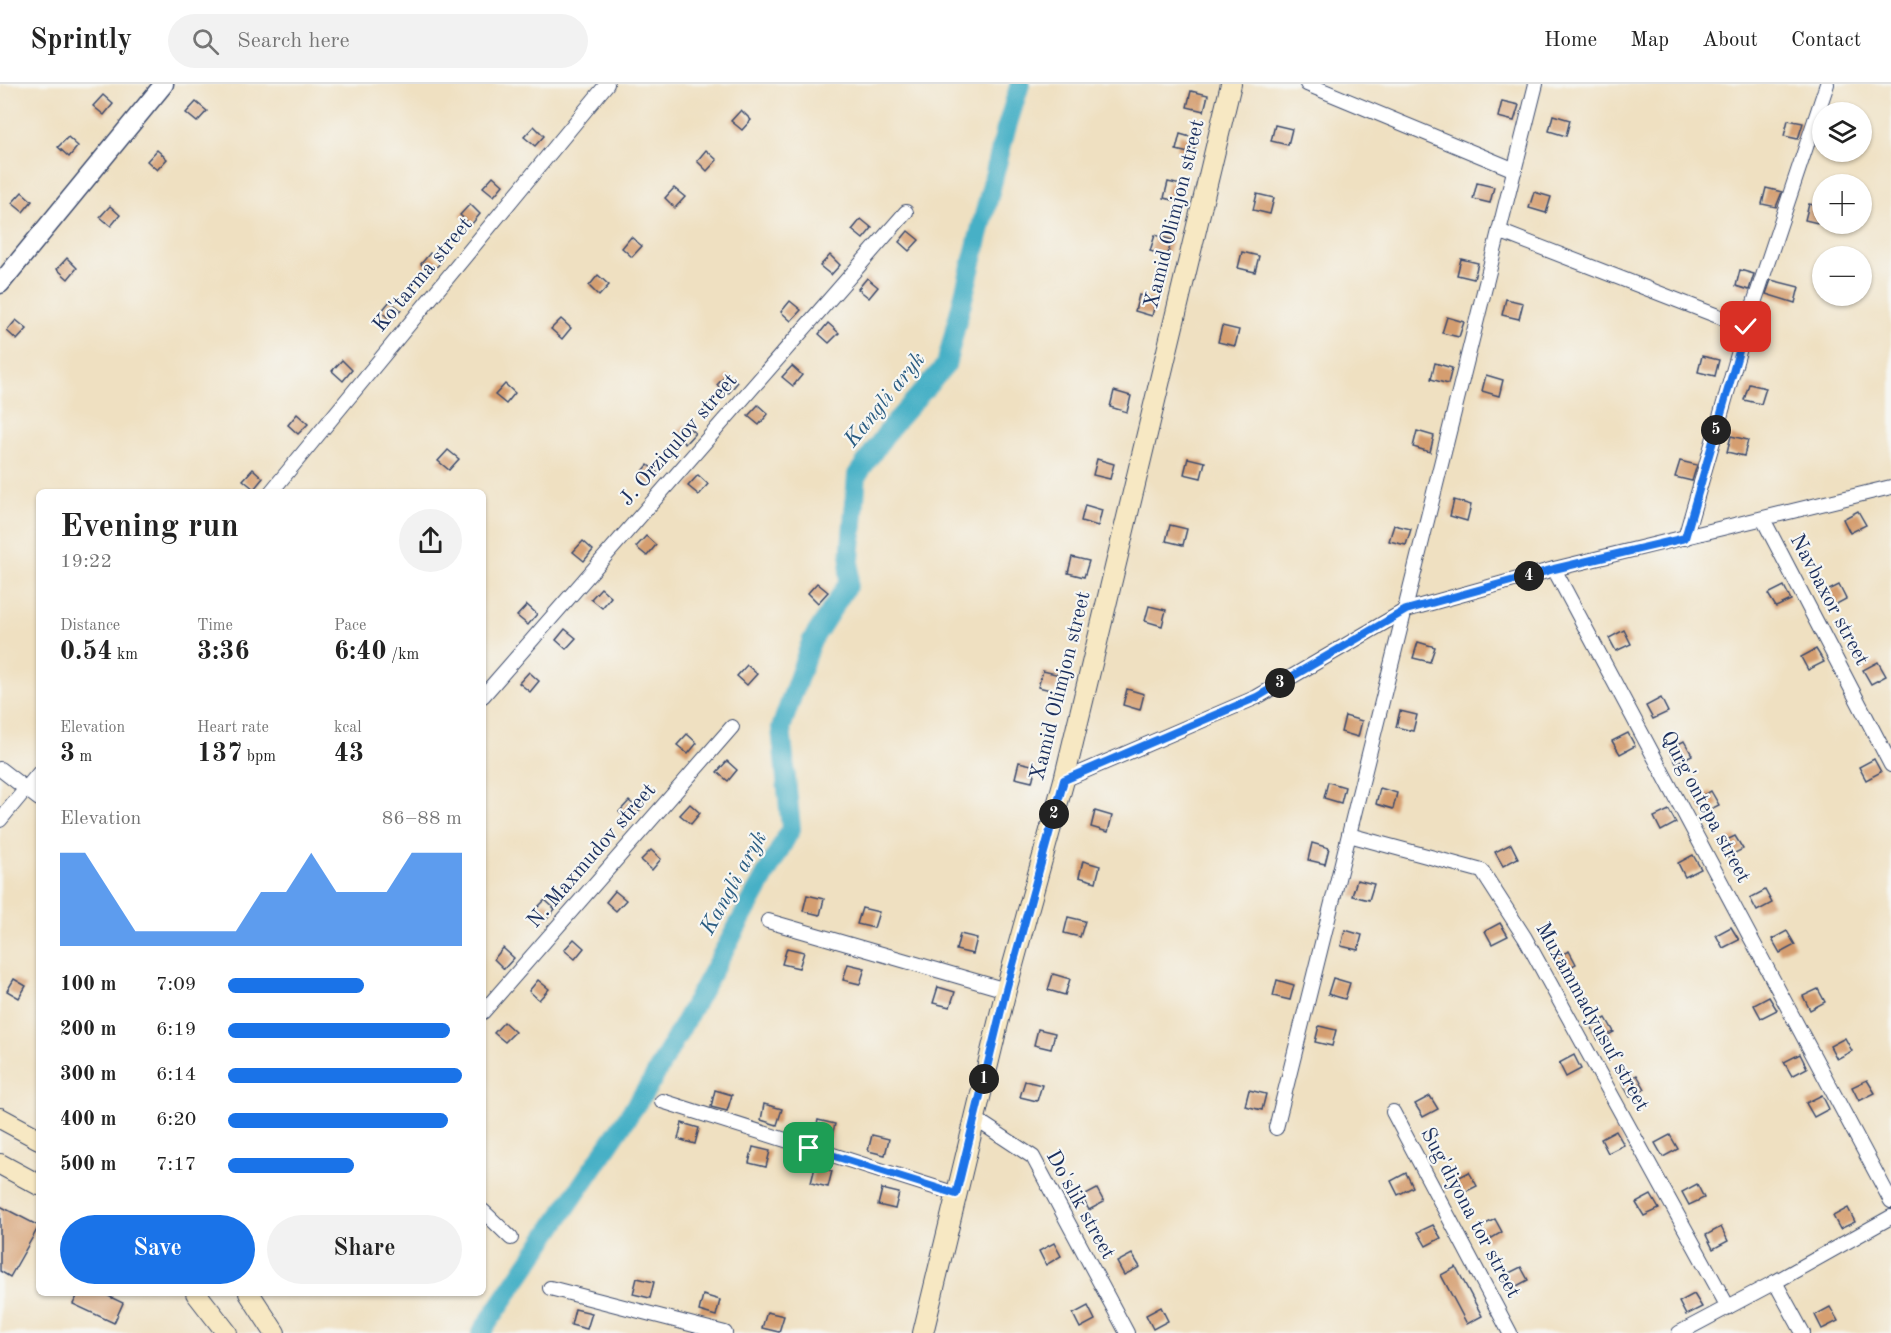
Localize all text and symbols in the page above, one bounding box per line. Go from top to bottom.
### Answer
search box [168,14,588,68]
icon: search [189,25,222,58]
text: Sprintly [30,27,132,55]
text: Search here [237,30,350,52]
text: Home [1544,30,1597,51]
text: Map [1630,30,1669,51]
text: About [1702,30,1758,51]
text: Contact [1791,30,1861,51]
map controls [1812,102,1872,306]
button: layers [1812,102,1872,162]
street label: Xamid Olimjon street [1141,117,1209,311]
button: + [1812,174,1872,234]
street label: Ko'tarma street [369,214,477,336]
button: − [1812,246,1872,306]
pin [1720,301,1771,352]
icon: check [1729,310,1762,343]
water label: Kangli aryk [840,348,930,452]
street label: J. Orziqulov street [616,370,742,510]
pin: 5 [1701,415,1731,445]
text: 5 [1711,422,1721,438]
button: share [399,509,462,572]
text: Evening run [60,511,239,544]
street label: Navbaxor street [1786,531,1872,669]
text: 19:22 [60,552,112,572]
pin: 4 [1514,561,1544,591]
text: 4 [1524,568,1534,584]
street label: Xamid Olimjon street [1027,589,1095,783]
text: Distance [60,618,120,634]
text: Time [197,618,233,634]
text: Pace [334,618,366,634]
text: 0.54 [60,639,113,665]
text: 3:36 [197,639,250,665]
text: 6:40 [334,639,387,665]
text: km [113,647,138,663]
text: /km [387,647,419,663]
pin: 3 [1265,668,1295,698]
text: 3 [1275,675,1285,691]
text: Elevation [60,720,125,736]
text: Heart rate [197,720,269,736]
text: kcal [334,720,362,736]
street label: Qurg'ontepa street [1656,728,1754,886]
text: 3 [60,741,75,767]
text: 137 [197,741,242,767]
text: 43 [334,741,364,767]
text: m [75,749,92,765]
text: bpm [242,749,276,765]
street label: N. Maxmudov street [524,780,660,932]
pin: 2 [1039,799,1069,829]
text: 2 [1049,806,1059,822]
text: Elevation [60,809,141,829]
text: 86–88 m [382,809,462,829]
water label: Kangli aryk [696,827,772,939]
street label: Muxammadyusuf street [1531,919,1653,1115]
text: 100 m [60,975,116,995]
text: 7:09 [156,975,196,995]
text: 200 m [60,1020,116,1040]
text: 6:19 [156,1020,196,1040]
pin: 1 [969,1064,999,1094]
text: 300 m [60,1065,116,1085]
text: 6:14 [156,1065,196,1085]
text: 1 [979,1071,989,1087]
text: 400 m [60,1110,116,1130]
text: 6:20 [156,1110,196,1130]
pin [783,1122,834,1173]
street label: Sug'diyona tor street [1416,1124,1524,1302]
icon: arrive [792,1131,825,1164]
street label: Do'slik street [1042,1147,1118,1263]
text: 500 m [60,1155,116,1175]
text: 7:17 [156,1155,196,1175]
button: Save [60,1215,255,1284]
button: Share [267,1215,462,1284]

